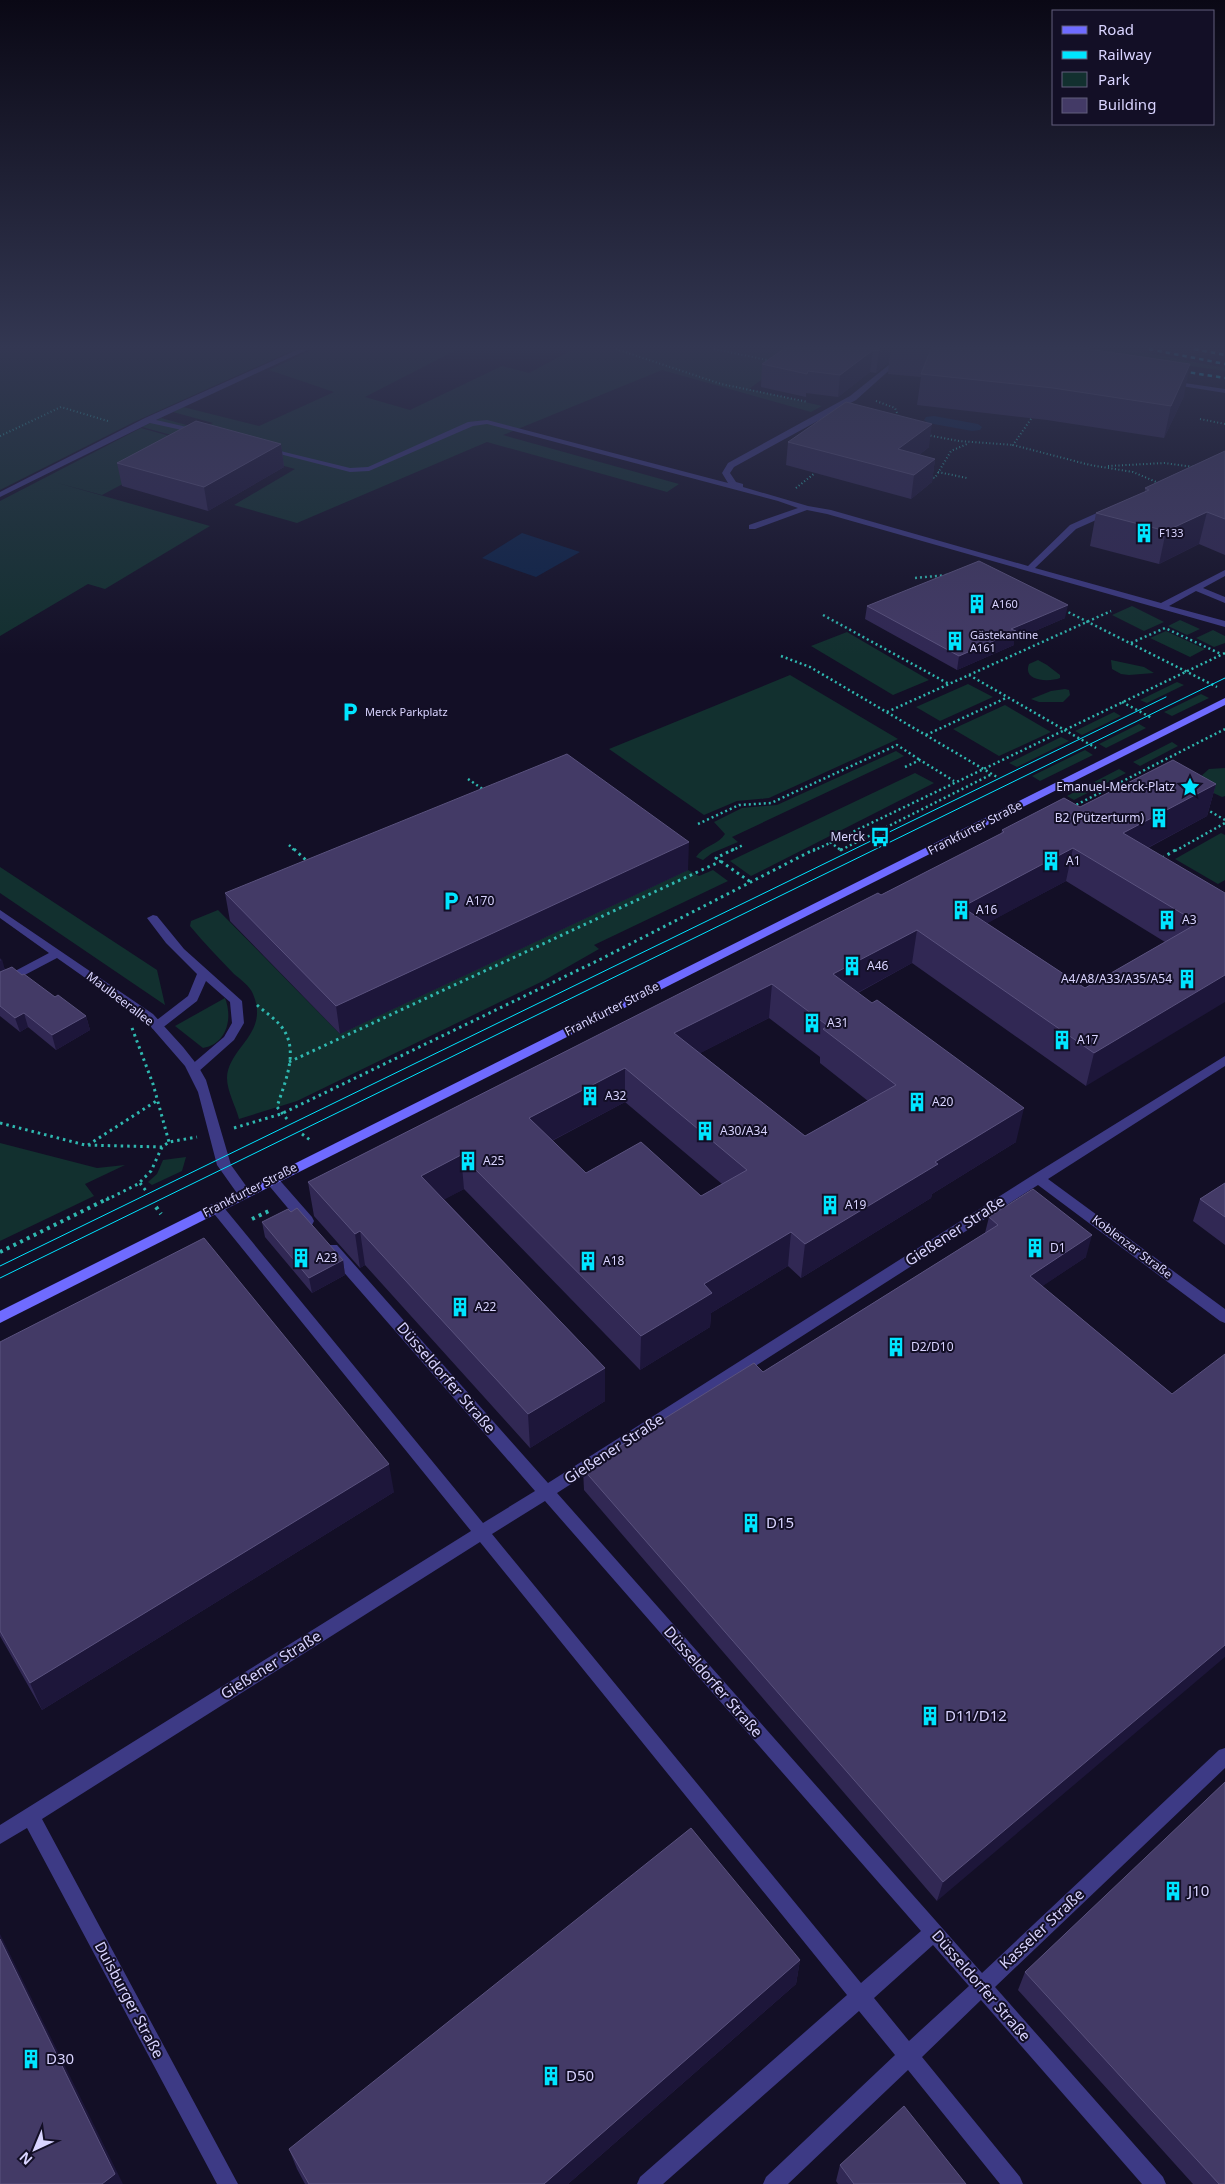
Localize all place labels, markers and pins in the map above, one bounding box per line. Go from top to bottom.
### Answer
building icon: F133 [1133,522,1155,544]
place label: F133 [1159,525,1184,540]
building icon: A160 [966,593,988,615]
place label: A160 [992,596,1018,611]
place label: Gästekantine A161 [970,627,1038,655]
building icon: Gästekantine A161 [944,630,966,652]
parking icon: Merck Parkplatz [339,701,361,723]
place label: Merck Parkplatz [365,704,448,719]
place icon: Emanuel-Merck-Platz [1179,776,1201,798]
place label: Emanuel-Merck-Platz [1056,778,1175,795]
building icon: B2 (Pützerturm) [1148,807,1170,829]
place label: B2 (Pützerturm) [1055,809,1144,826]
bus stop icon: Merck [869,826,891,848]
place label: Merck [830,828,866,845]
building icon: A1 [1040,850,1062,872]
place label: A1 [1066,852,1081,869]
parking icon: A170 [440,890,462,912]
place label: A170 [466,892,494,909]
building icon: A16 [950,899,972,921]
place label: A16 [976,901,998,918]
building icon: A3 [1156,909,1178,931]
place label: A3 [1182,911,1197,928]
building icon: A46 [841,955,863,977]
place label: A46 [867,957,889,974]
building icon: A4/A8/A33/A35/A54 [1176,968,1198,990]
place label: A4/A8/A33/A35/A54 [1061,970,1172,987]
building icon: A31 [801,1012,823,1034]
place label: A31 [827,1014,848,1031]
building icon: A17 [1051,1029,1073,1051]
place label: A17 [1077,1031,1099,1048]
building icon: A32 [579,1085,601,1107]
place label: A32 [605,1087,627,1104]
building icon: A20 [906,1091,928,1113]
place label: A20 [932,1093,954,1110]
building icon: A30/A34 [694,1120,716,1142]
place label: A30/A34 [720,1122,767,1139]
building icon: A25 [457,1150,479,1172]
place label: A25 [483,1152,505,1169]
building icon: A19 [819,1194,841,1216]
place label: A19 [845,1196,867,1213]
building icon: D1 [1024,1237,1046,1259]
place label: D1 [1050,1239,1066,1256]
building icon: A23 [290,1247,312,1269]
place label: A23 [316,1249,338,1266]
building icon: A18 [577,1250,599,1272]
place label: A18 [603,1252,625,1269]
building icon: A22 [449,1296,471,1318]
place label: A22 [475,1298,497,1315]
building icon: D2/D10 [885,1336,907,1358]
place label: D2/D10 [911,1338,954,1355]
building icon: D15 [740,1512,762,1534]
place label: D15 [766,1512,794,1532]
building icon: D11/D12 [919,1705,941,1727]
place label: D11/D12 [945,1705,1007,1725]
building icon: J10 [1162,1880,1184,1902]
place label: J10 [1186,1880,1209,1900]
building icon: D30 [20,2048,42,2070]
place label: D30 [46,2048,74,2068]
building icon: D50 [540,2065,562,2087]
place label: D50 [566,2065,594,2085]

